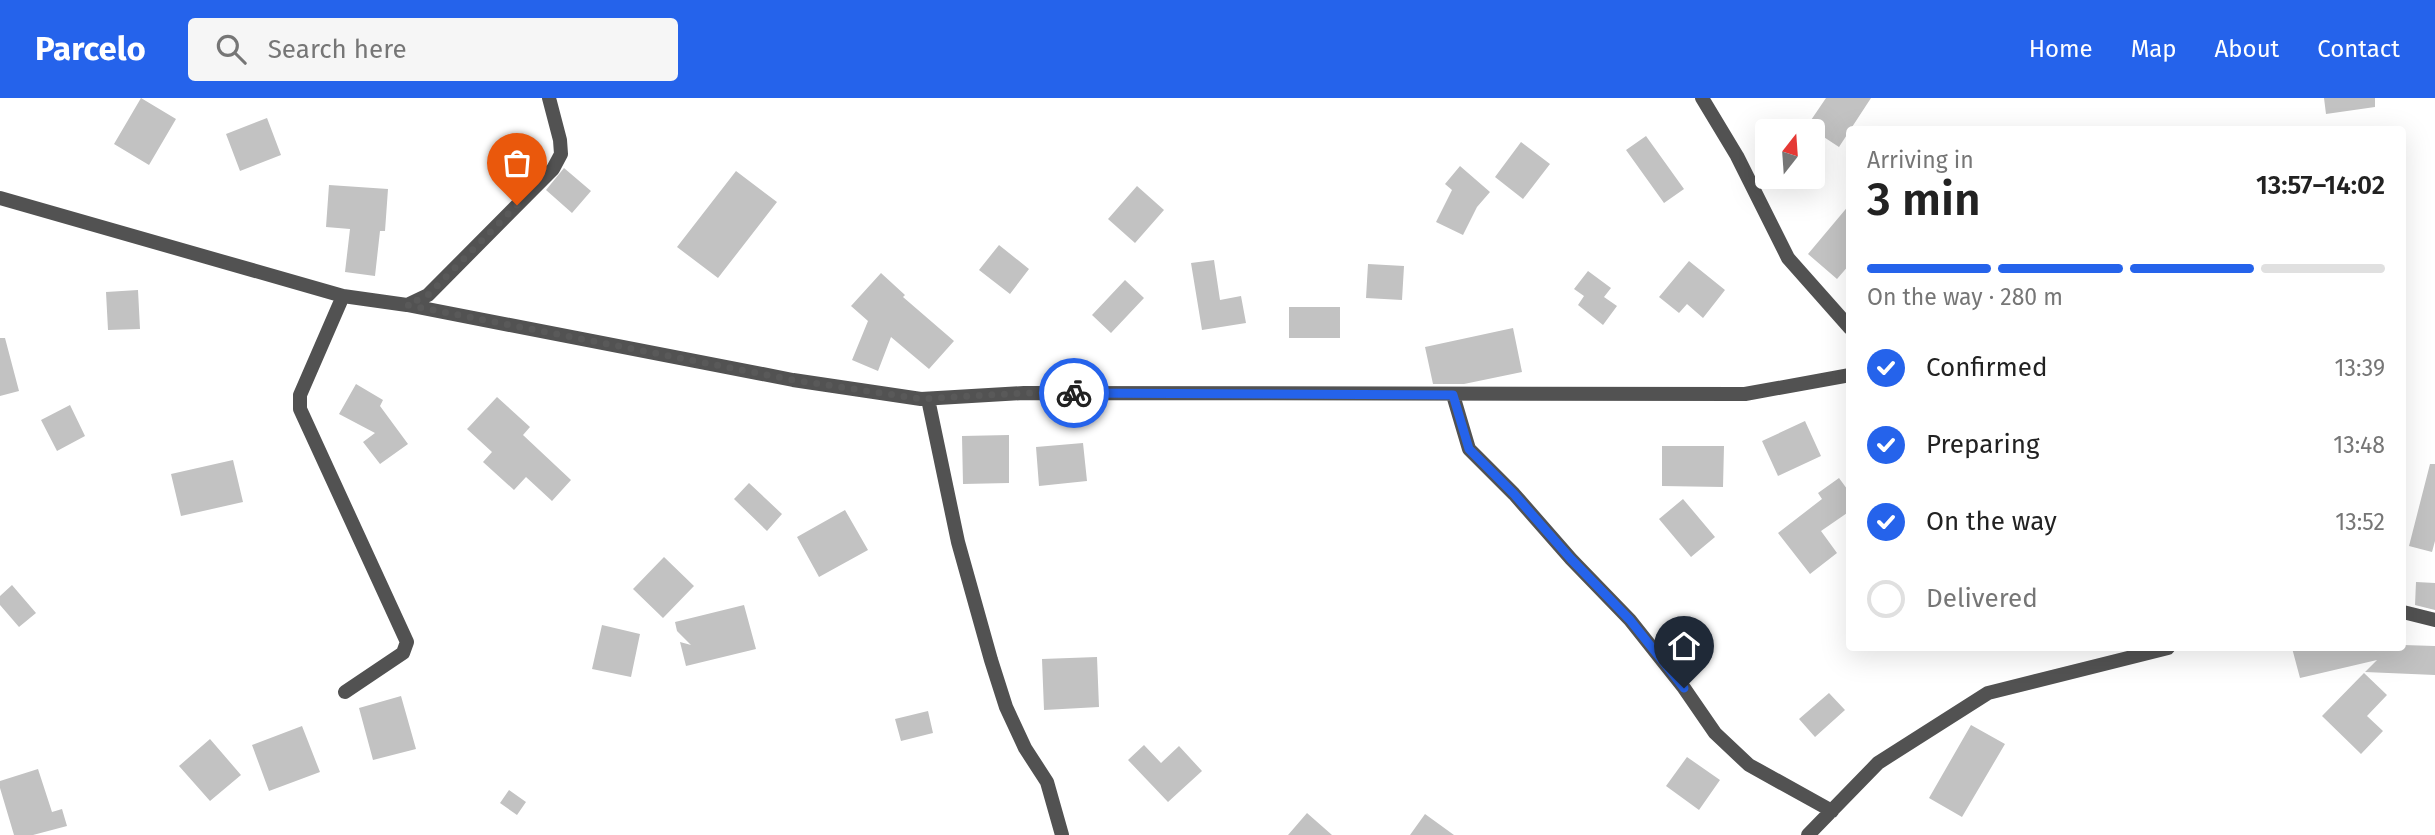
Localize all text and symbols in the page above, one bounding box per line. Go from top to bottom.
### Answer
search box [188,18,678,81]
text: Parcelo [35,29,146,69]
icon: search [212,30,250,68]
text: Search here [268,34,407,65]
text: Home [2029,35,2093,63]
text: Map [2131,35,2177,63]
text: About [2215,35,2279,63]
text: Contact [2317,35,2400,63]
north arrow [1755,119,1825,189]
map controls [1755,119,1825,189]
pin [487,133,547,205]
icon: bag [498,144,536,182]
text: Arriving in [1867,146,1974,174]
text: 13:57–14:02 [2256,170,2385,201]
text: 3 min [1867,172,1981,227]
text: On the way · 280 m [1867,283,2063,311]
icon: check [1867,349,1905,387]
text: Confirmed [1926,352,2047,383]
text: 13:39 [2335,354,2385,382]
courier [1039,358,1109,428]
icon: bike [1055,374,1093,412]
icon: check [1867,426,1905,464]
text: Preparing [1926,429,2039,460]
text: 13:48 [2333,431,2385,459]
icon: check [1867,503,1905,541]
text: On the way [1926,506,2057,537]
text: 13:52 [2335,508,2385,536]
text: Delivered [1926,583,2038,614]
pin [1654,616,1714,688]
icon: home [1665,627,1703,665]

